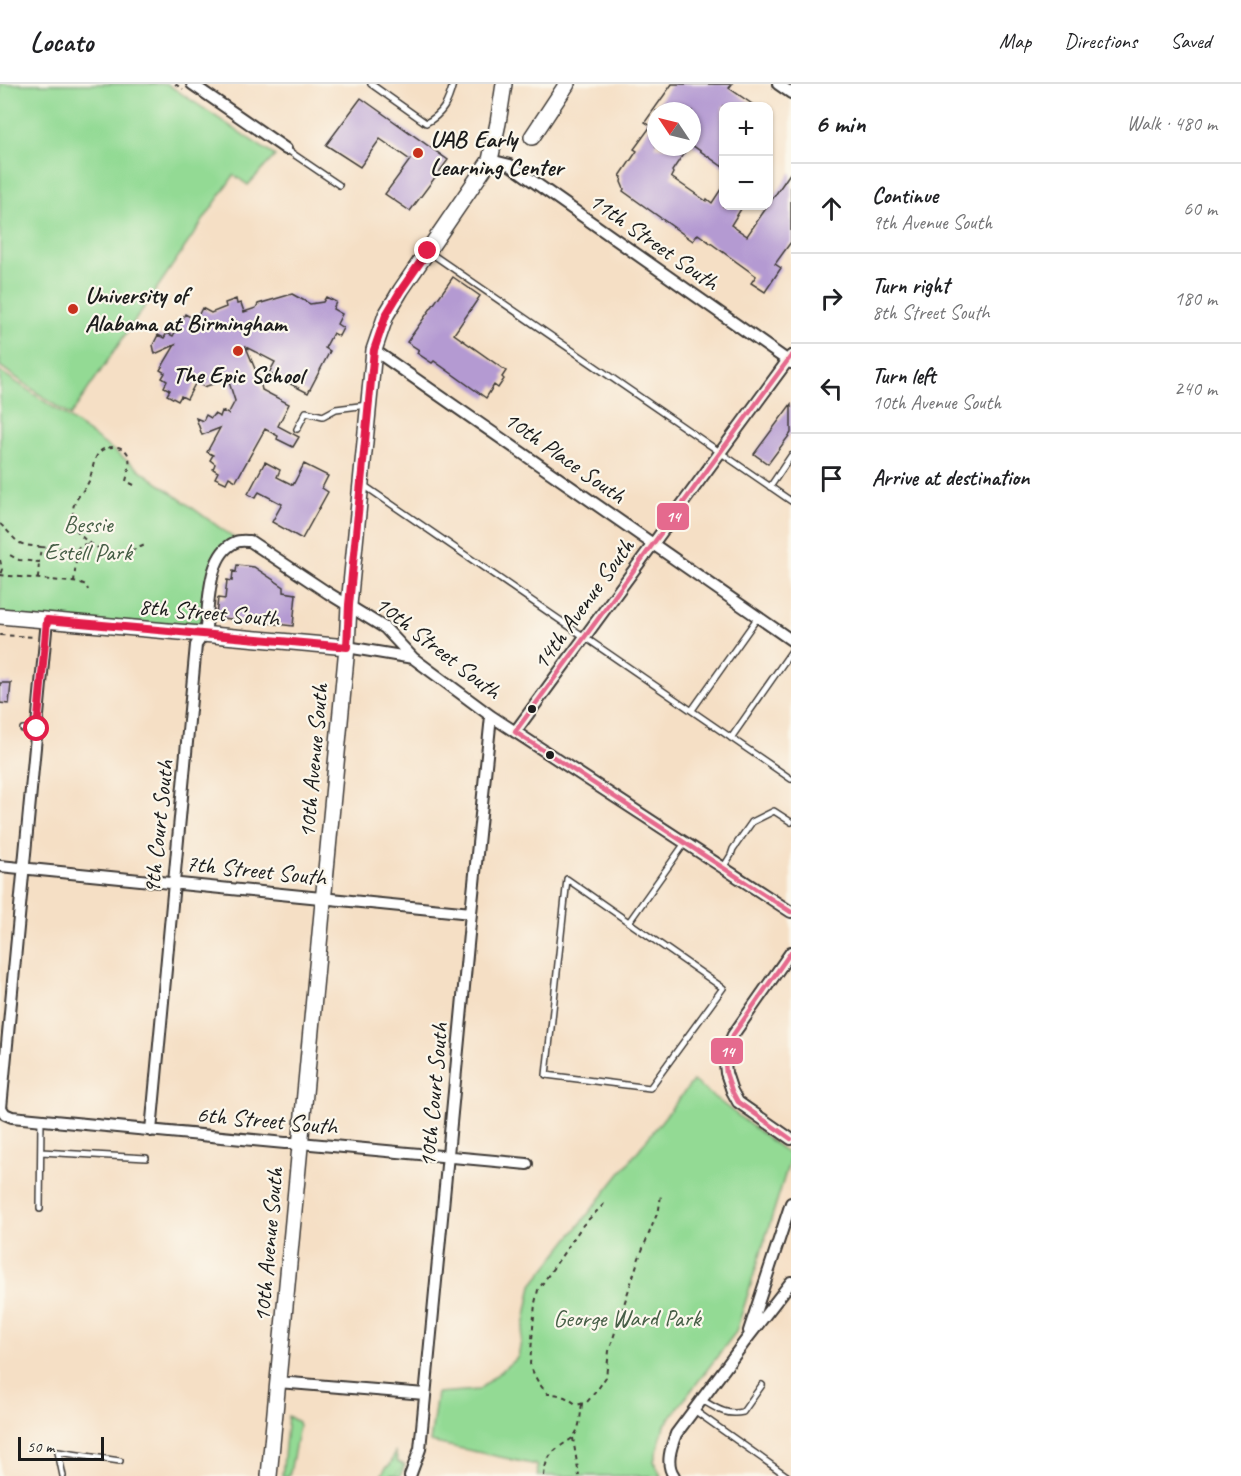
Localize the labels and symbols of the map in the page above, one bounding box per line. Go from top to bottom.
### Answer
north arrow [647,102,701,156]
place label: UAB Early Learning Center [430,124,565,182]
marker: UAB Early Learning Center [411,146,425,160]
street label: 11th Street South [583,185,726,298]
route end [414,237,440,263]
place label: University of Alabama at Birmingham [85,280,289,338]
marker: University of Alabama at Birmingham [66,302,80,316]
marker: The Epic School [231,344,245,358]
place label: The Epic School [172,360,308,390]
street label: 10th Place South [498,404,633,511]
line badge: 14 [656,502,690,531]
text: 14 [666,507,682,527]
park label: Bessie Estell Park [44,509,134,567]
street label: 14th Avenue South [525,532,641,675]
street label: 10th Street South [369,588,509,707]
street label: 8th Street South [137,591,282,633]
street label: 10th Avenue South [291,681,335,839]
unlabelled marker [526,703,538,715]
route start [23,715,49,741]
unlabelled marker [544,749,556,761]
street label: 9th Court South [136,758,180,895]
street label: 7th Street South [184,848,330,892]
street label: 10th Court South [412,1020,454,1169]
line badge: 14 [710,1037,744,1065]
text: 14 [720,1042,736,1062]
street label: 6th Street South [195,1099,340,1141]
street label: 10th Avenue South [246,1165,290,1323]
park label: George Ward Park [553,1303,703,1333]
scale bar [18,1434,104,1462]

